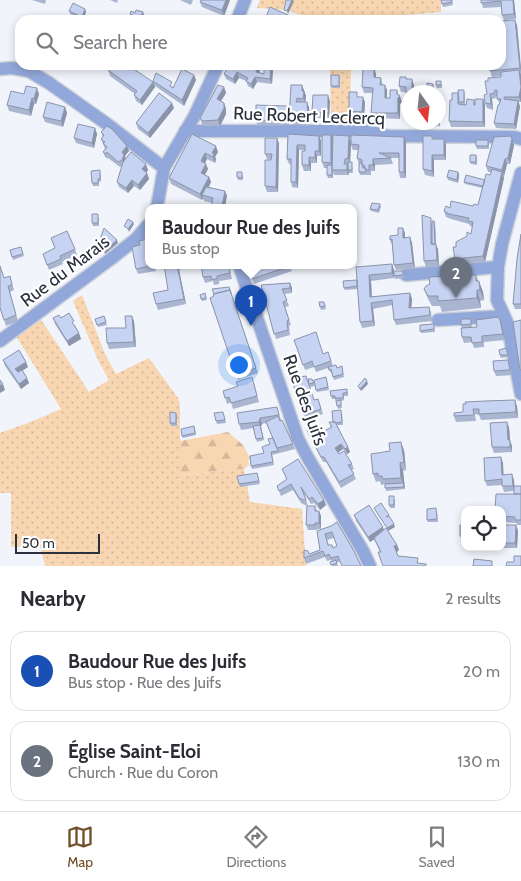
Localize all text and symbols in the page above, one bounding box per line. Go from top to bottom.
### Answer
search box [15,15,506,70]
icon: search [33,29,61,57]
text: Search here [73,31,167,54]
north arrow [401,85,446,130]
street label: Rue Robert Leclercq [233,102,385,130]
popup [145,204,357,269]
text: Baudour Rue des Juifs [162,216,340,239]
street label: Rue du Marais [16,230,114,312]
text: Bus stop [162,239,220,258]
pin: 2 [440,257,472,298]
pin: 1 [235,285,267,326]
your location [226,352,252,378]
street label: Rue des Juifs [278,352,332,448]
map controls [461,506,506,551]
button: locate [461,506,506,551]
scale bar [15,531,100,554]
text: 50 m [22,534,55,552]
text: Nearby [20,586,86,611]
text: 2 results [445,589,501,608]
text: Baudour Rue des Juifs [68,650,246,673]
text: 1 [34,662,40,681]
text: 20 m [463,662,500,681]
text: Bus stop · Rue des Juifs [68,673,221,692]
text: Église Saint-Eloi [68,740,201,763]
text: 2 [33,752,41,771]
text: 130 m [457,752,500,771]
text: Church · Rue du Coron [68,763,218,782]
tab: Map [66,823,94,871]
tab: Directions [226,823,286,871]
tab: Saved [418,823,455,871]

